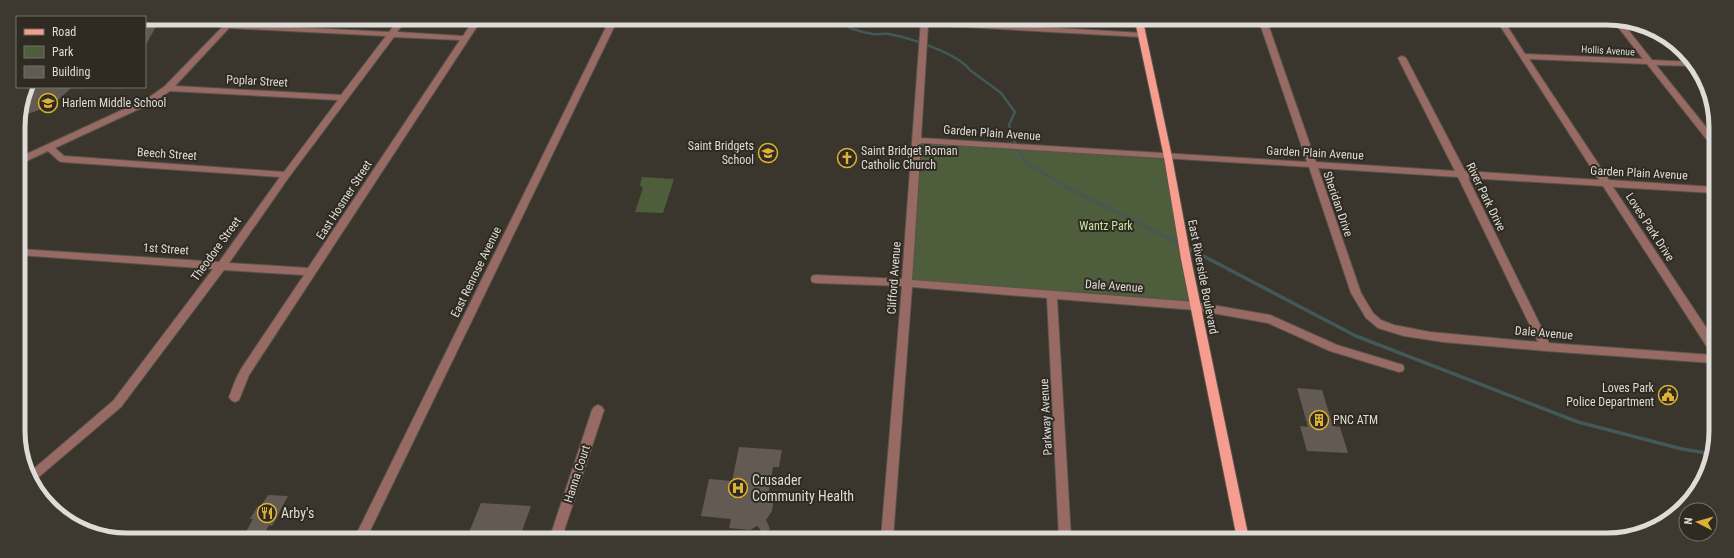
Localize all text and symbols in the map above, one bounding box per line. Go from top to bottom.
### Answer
legend [16,16,146,88]
text: Road [52,25,76,39]
street label: Hollis Avenue [1581,44,1635,57]
text: Park [52,45,74,59]
text: Building [52,65,90,79]
street label: Poplar Street [226,72,289,90]
school or university icon: Harlem Middle School [37,92,59,114]
place label: Harlem Middle School [62,96,166,110]
street label: Garden Plain Avenue [943,123,1042,143]
place label: Saint Bridgets School [688,139,754,167]
school or university icon: Saint Bridgets School [757,142,779,164]
street label: Garden Plain Avenue [1266,143,1364,163]
place label: Saint Bridget Roman Catholic Church [861,144,958,172]
street label: Beech Street [137,145,198,163]
church icon: Saint Bridget Roman Catholic Church [836,147,858,169]
street label: East Hosmer Street [313,157,375,242]
street label: River Park Drive [1463,161,1509,234]
street label: Garden Plain Avenue [1590,163,1688,183]
street label: Sheridan Drive [1320,169,1356,239]
street label: Loves Park Drive [1623,190,1677,264]
street label: Theodore Street [188,214,244,284]
street label: East Riverside Boulevard [1185,218,1221,336]
park label: Wantz Park [1079,219,1133,233]
street label: East Renrose Avenue [448,224,504,320]
street label: 1st Street [143,240,190,258]
street label: Clifford Avenue [884,241,904,315]
street label: Dale Avenue [1084,277,1144,295]
street label: Dale Avenue [1514,323,1574,343]
street label: Parkway Avenue [1037,378,1055,456]
place label: Loves Park Police Department [1566,381,1655,409]
public building icon: Loves Park Police Department [1657,384,1679,406]
building icon: PNC ATM [1308,409,1330,431]
place label: PNC ATM [1333,413,1378,427]
street label: Hanna Court [561,443,593,504]
place label: Crusader Community Health [752,472,854,504]
hospital icon: Crusader Community Health [727,477,749,499]
restaurant icon: Arby's [256,502,278,524]
north arrow [1678,502,1718,542]
place label: Arby's [281,505,314,521]
text: N [1682,517,1695,525]

